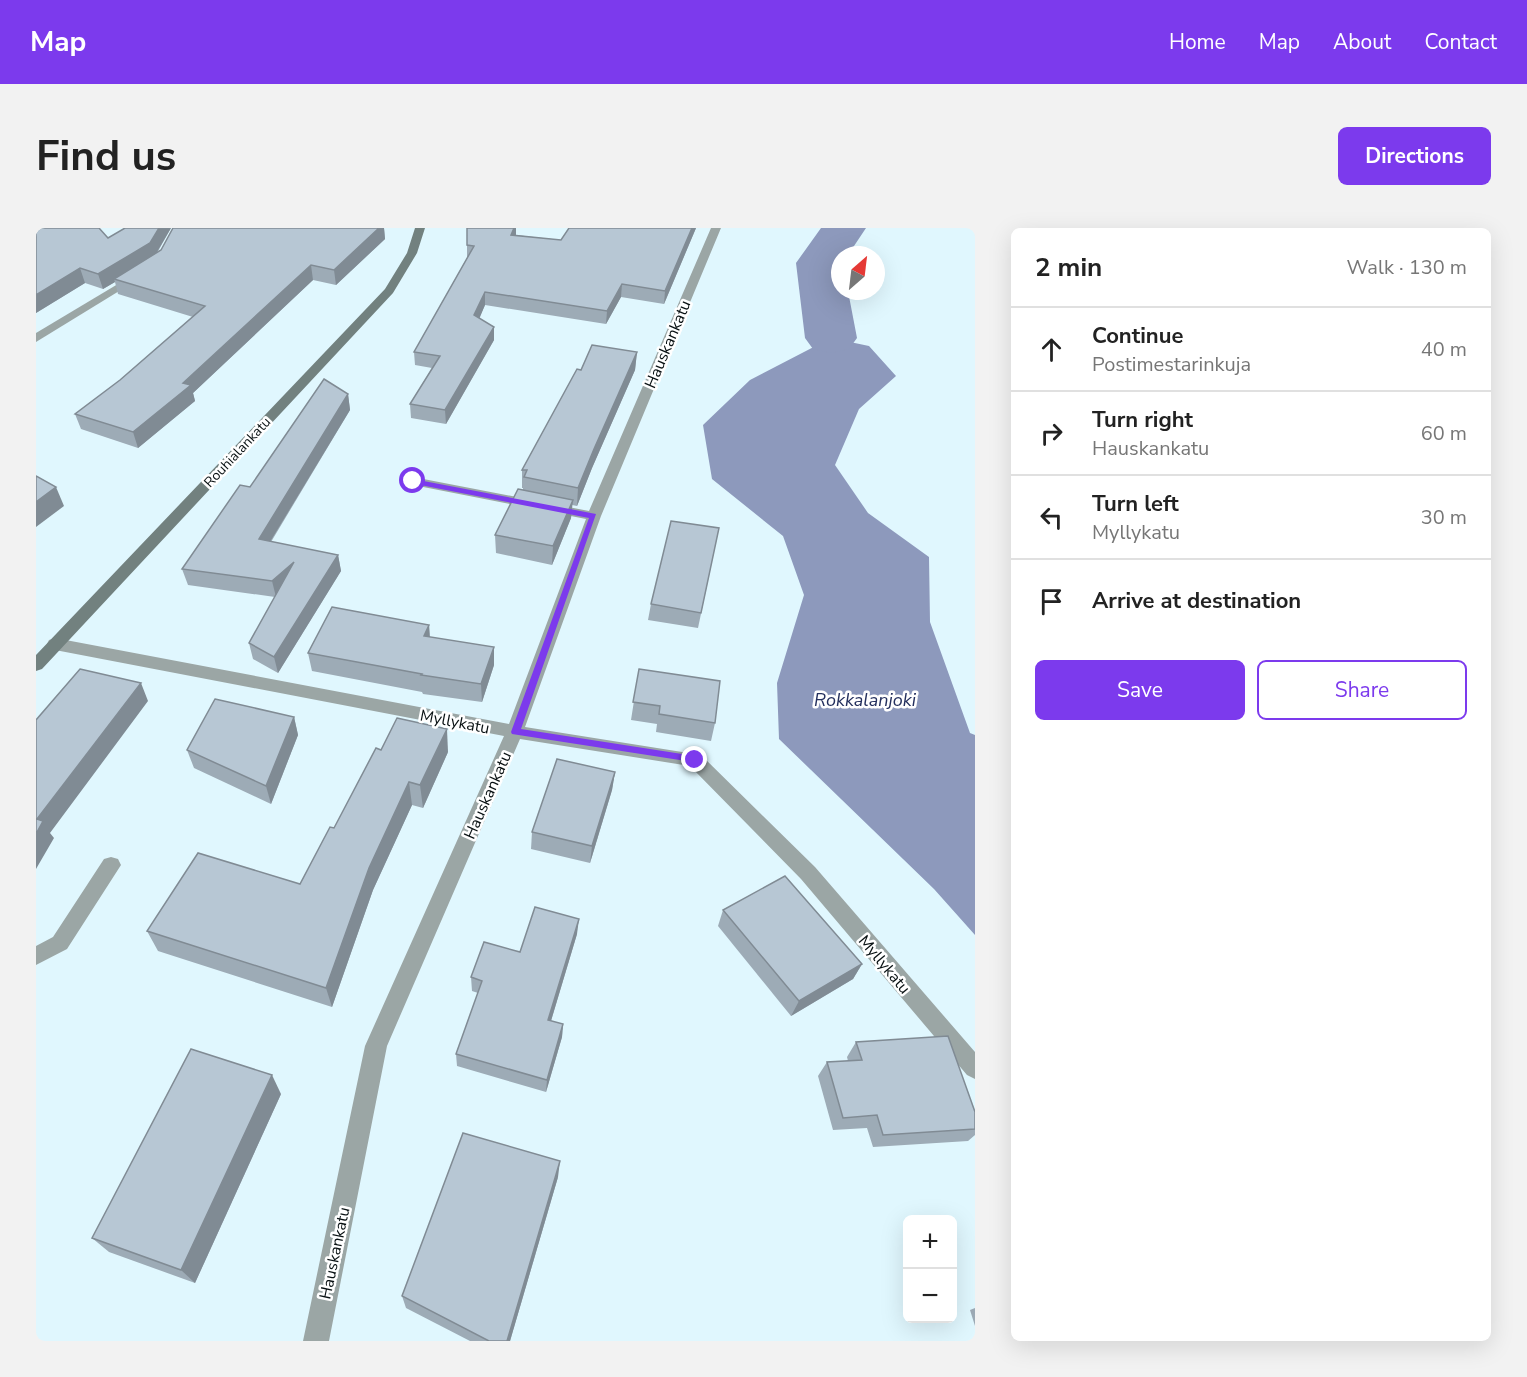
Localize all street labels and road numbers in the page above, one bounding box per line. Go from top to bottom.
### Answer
street label: Hauskankatu [639,297,696,392]
street label: Rouhialankatu [200,413,275,492]
street label: Myllykatu [418,704,491,739]
street label: Hauskankatu [459,748,517,843]
street label: Myllykatu [853,931,915,999]
street label: Hauskankatu [314,1205,355,1301]

